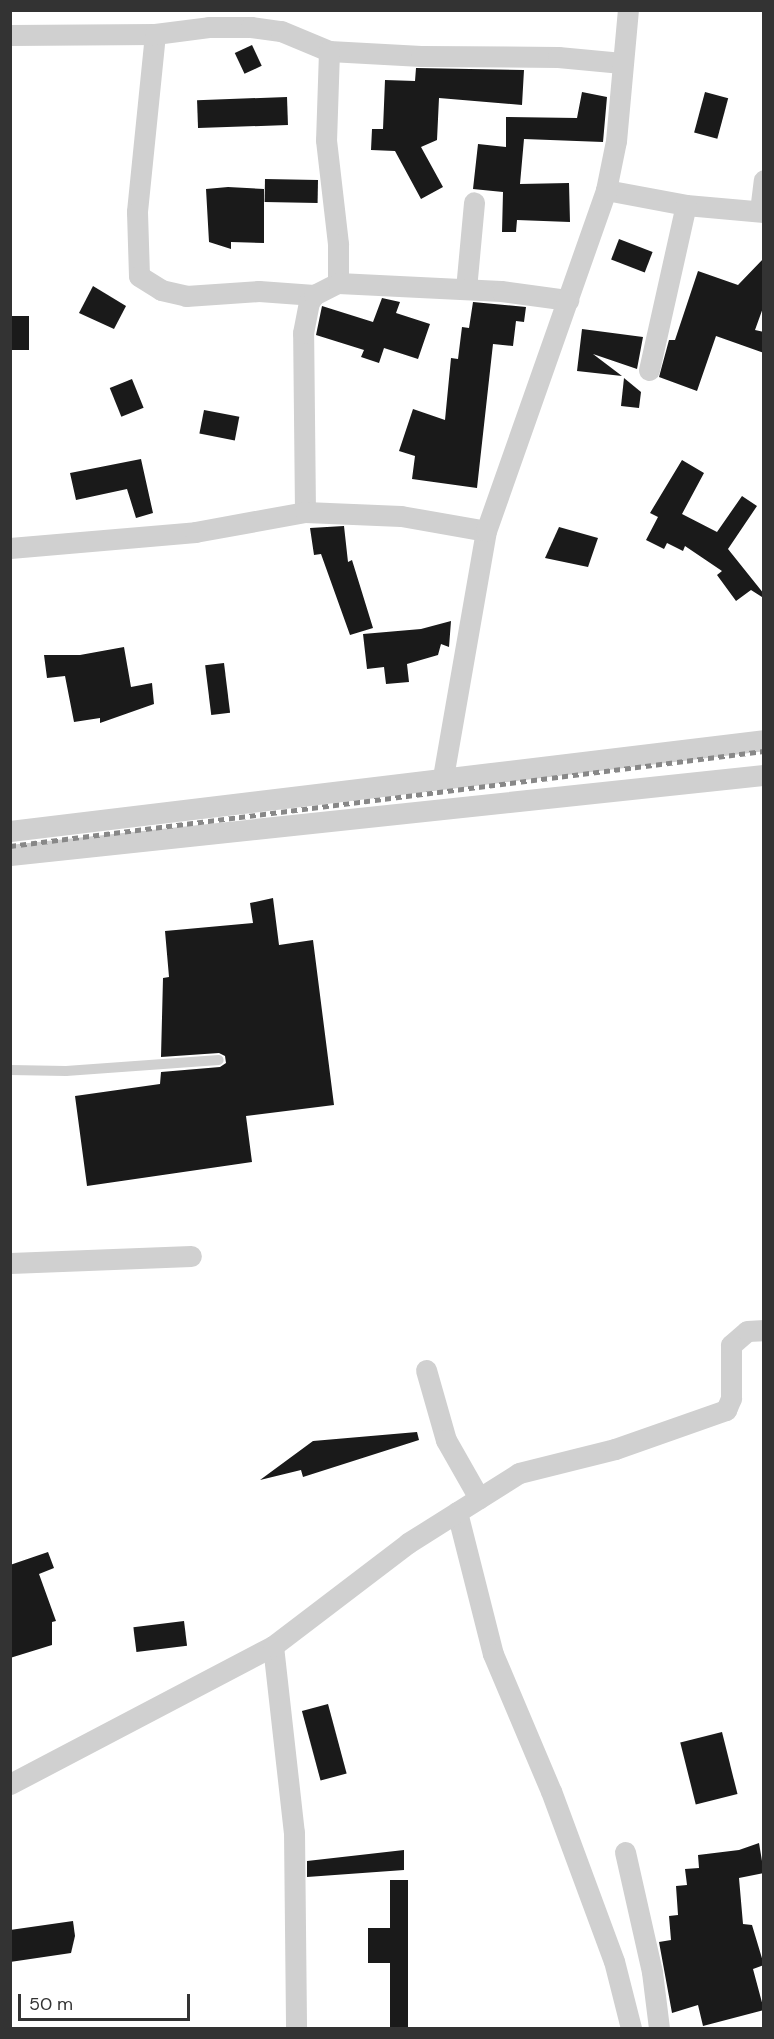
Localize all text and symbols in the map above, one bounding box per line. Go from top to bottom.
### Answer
scale bar [21,1982,194,2020]
text: 50 m [29,1992,73,2016]

